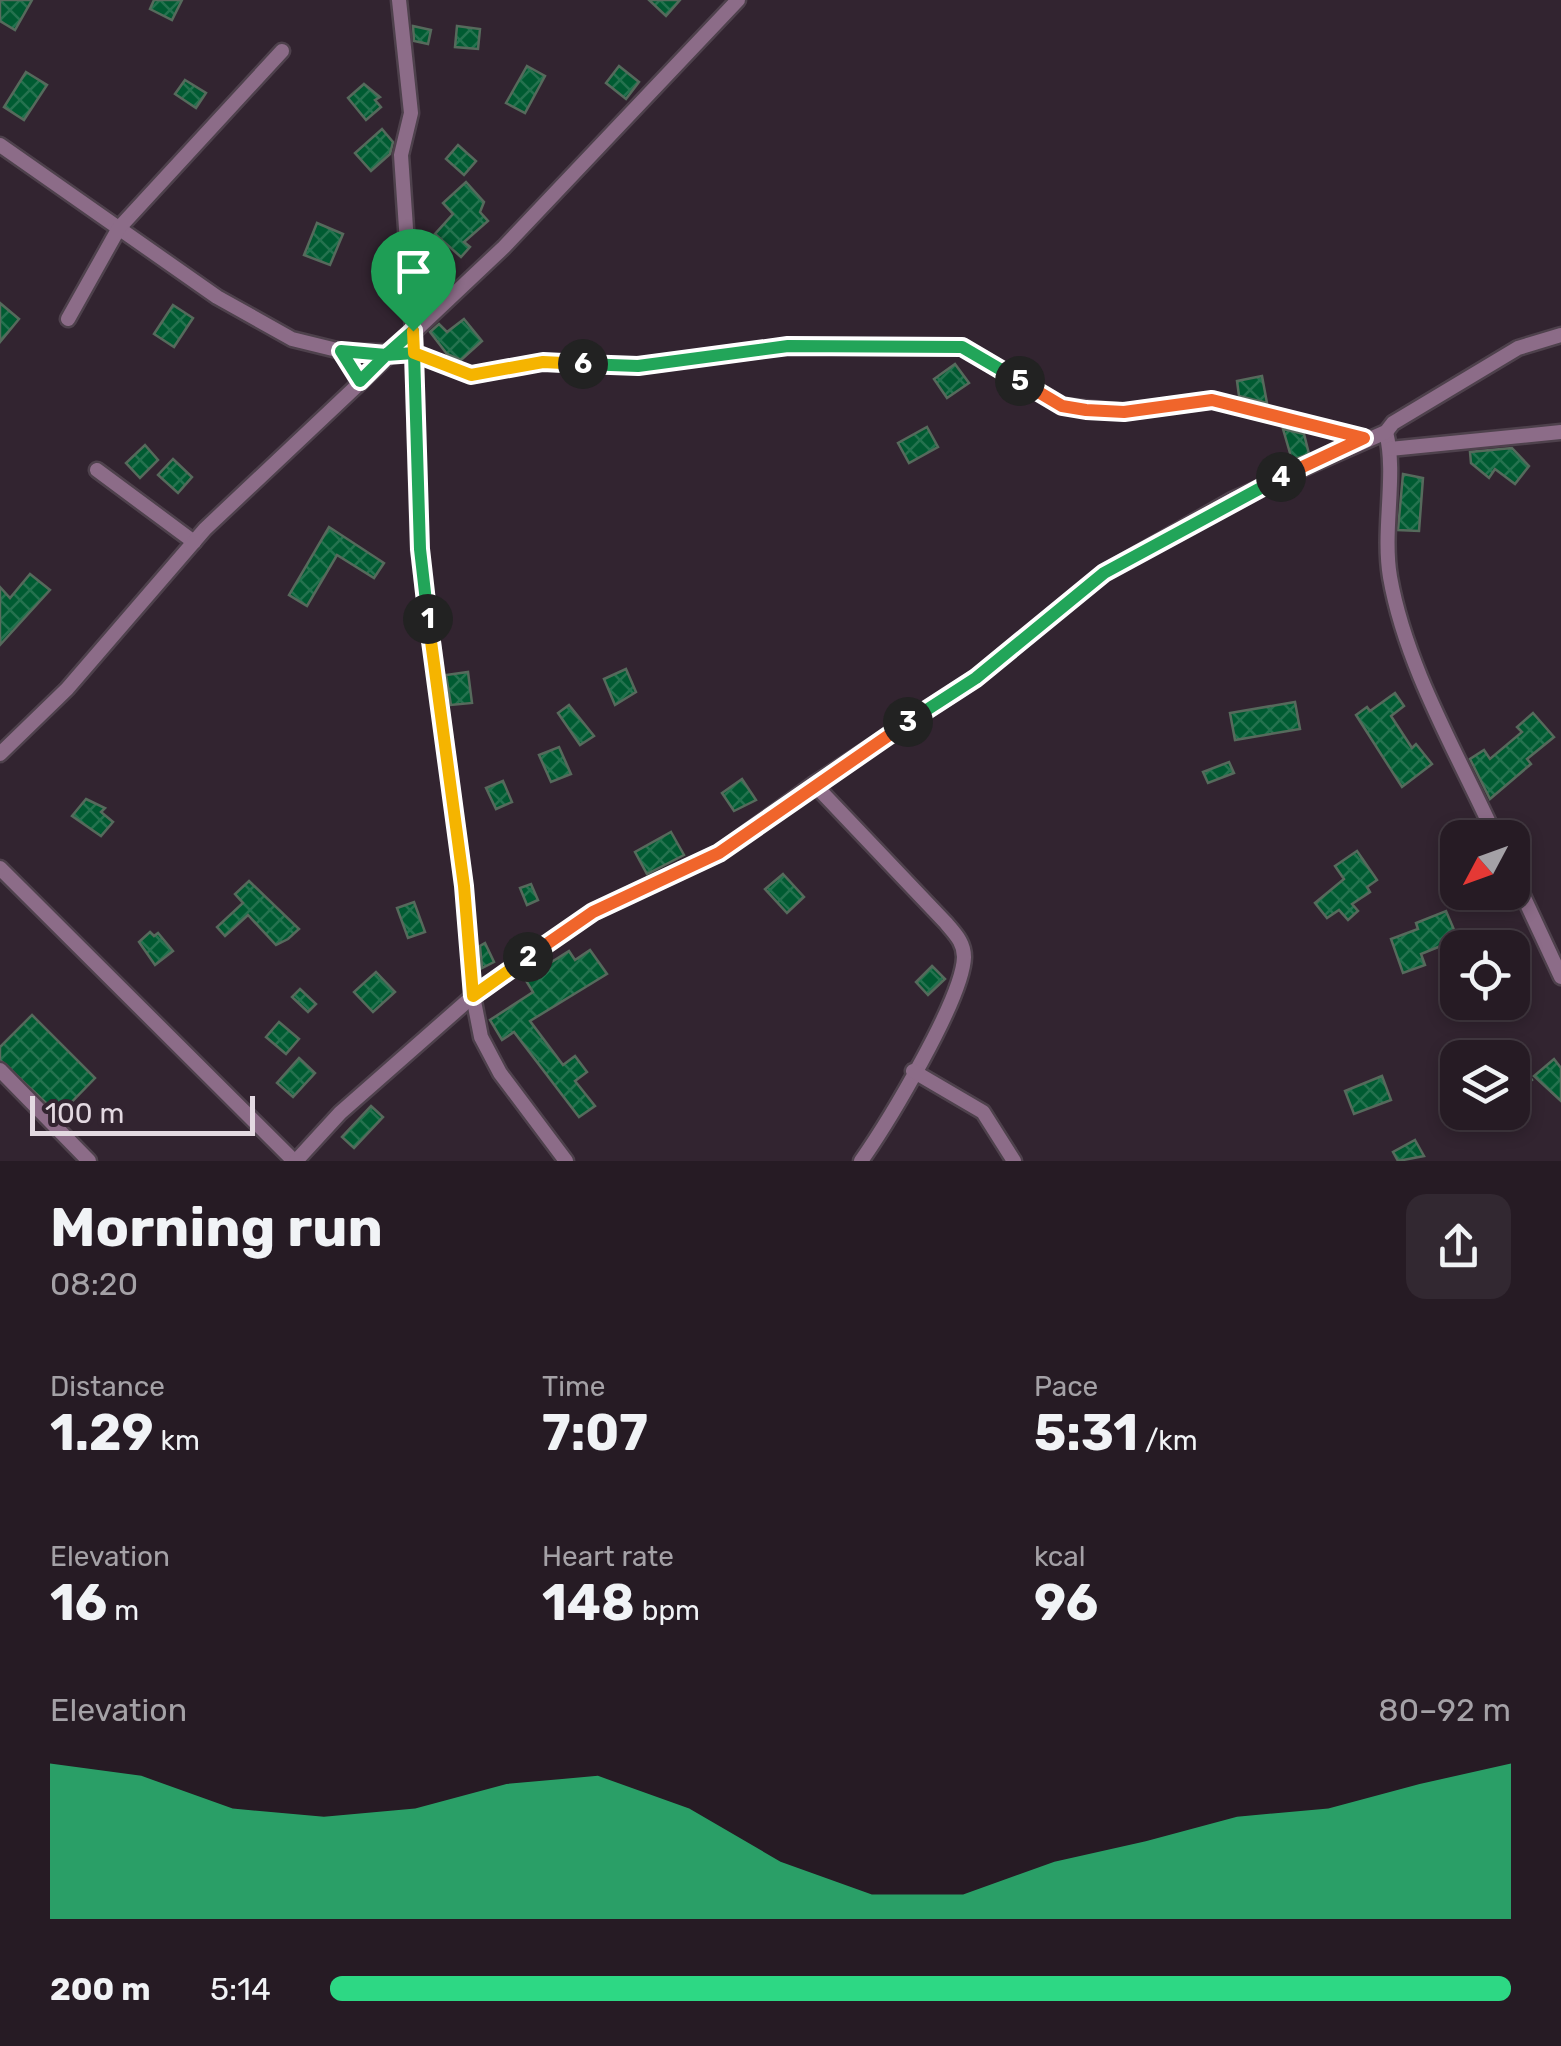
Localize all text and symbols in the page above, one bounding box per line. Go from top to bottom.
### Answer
pin [371,229,456,332]
icon: arrive [386,244,441,299]
pin: 6 [558,339,608,389]
text: 6 [574,347,592,380]
pin: 5 [995,356,1045,406]
text: 5 [1011,364,1029,397]
pin: 4 [1256,452,1306,502]
text: 4 [1271,460,1291,493]
pin: 1 [403,594,453,644]
text: 1 [421,602,435,635]
pin: 3 [883,697,933,747]
text: 3 [899,705,917,738]
north arrow [1440,820,1530,910]
map controls [1440,820,1530,1130]
button: locate [1440,930,1530,1020]
pin: 2 [503,932,553,982]
text: 2 [519,940,537,973]
button: layers [1440,1040,1530,1130]
scale bar [30,1091,255,1136]
text: 100 m [45,1097,124,1130]
button: share [1406,1194,1511,1299]
text: Morning run [50,1195,383,1260]
text: 08:20 [50,1265,138,1303]
text: Distance [50,1370,165,1403]
text: Time [542,1370,605,1403]
text: Pace [1034,1370,1098,1403]
text: 1.29 [50,1403,154,1463]
text: 7:07 [542,1403,648,1463]
text: 5:31 [1034,1403,1138,1463]
text: km [154,1424,200,1457]
text: /km [1138,1424,1198,1457]
text: Elevation [50,1540,170,1573]
text: Heart rate [542,1540,674,1573]
text: kcal [1034,1540,1085,1573]
text: 16 [50,1573,107,1633]
text: 148 [542,1573,635,1633]
text: 96 [1034,1573,1098,1633]
text: m [107,1594,139,1627]
text: bpm [635,1594,700,1627]
text: Elevation [50,1691,187,1729]
text: 80–92 m [1378,1691,1511,1729]
text: 200 m [50,1970,150,2008]
text: 5:14 [210,1970,271,2008]

